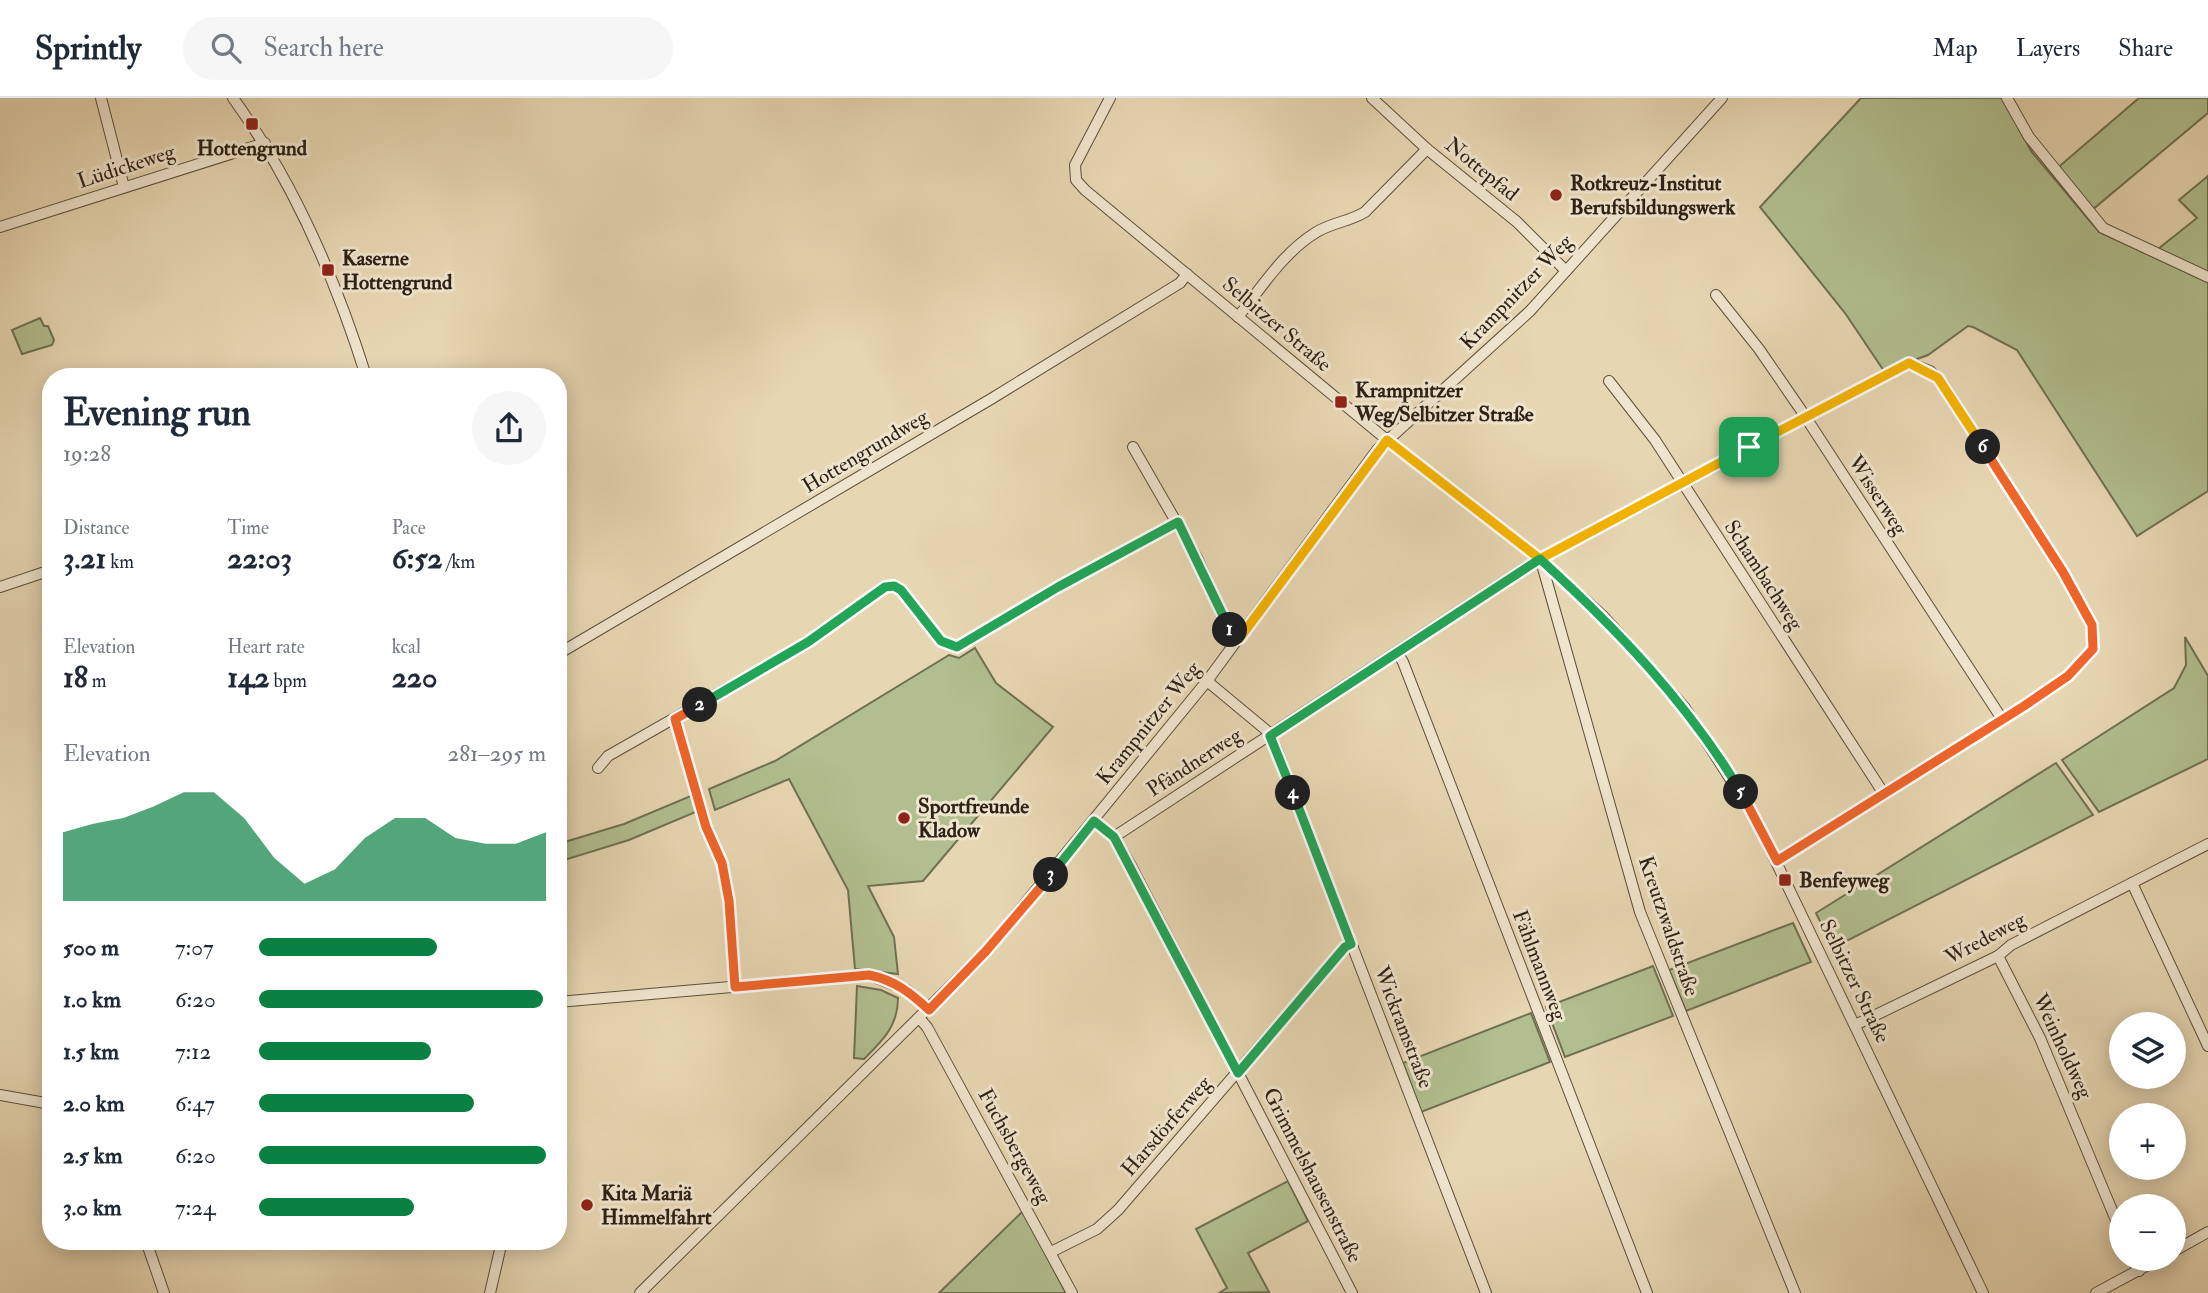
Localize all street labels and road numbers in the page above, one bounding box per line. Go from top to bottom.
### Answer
street label: Nottepfad [1439,131,1525,208]
street label: Lüdickeweg [74,138,179,195]
street label: Krampnitzer Weg [1454,228,1579,356]
street label: Selbitzer Straße [1216,271,1337,378]
street label: Hottengrundweg [797,403,934,500]
street label: Wisserweg [1841,449,1914,541]
street label: Schambachweg [1718,515,1810,636]
street label: Krampnitzer Weg [1090,656,1207,790]
street label: Pfändnerweg [1142,721,1248,803]
street label: Kreutzwaldstraße [1632,852,1705,1000]
street label: Fählmannweg [1506,906,1573,1025]
street label: Wredeweg [1940,906,2031,971]
street label: Selbitzer Straße [1813,915,1896,1048]
street label: Wickramstraße [1368,961,1439,1092]
street label: Weinholdweg [2026,988,2099,1104]
street label: Harsdörferweg [1115,1070,1218,1182]
street label: Grimmelshausenstraße [1257,1083,1368,1267]
street label: Fuchsbergeweg [972,1084,1058,1209]

